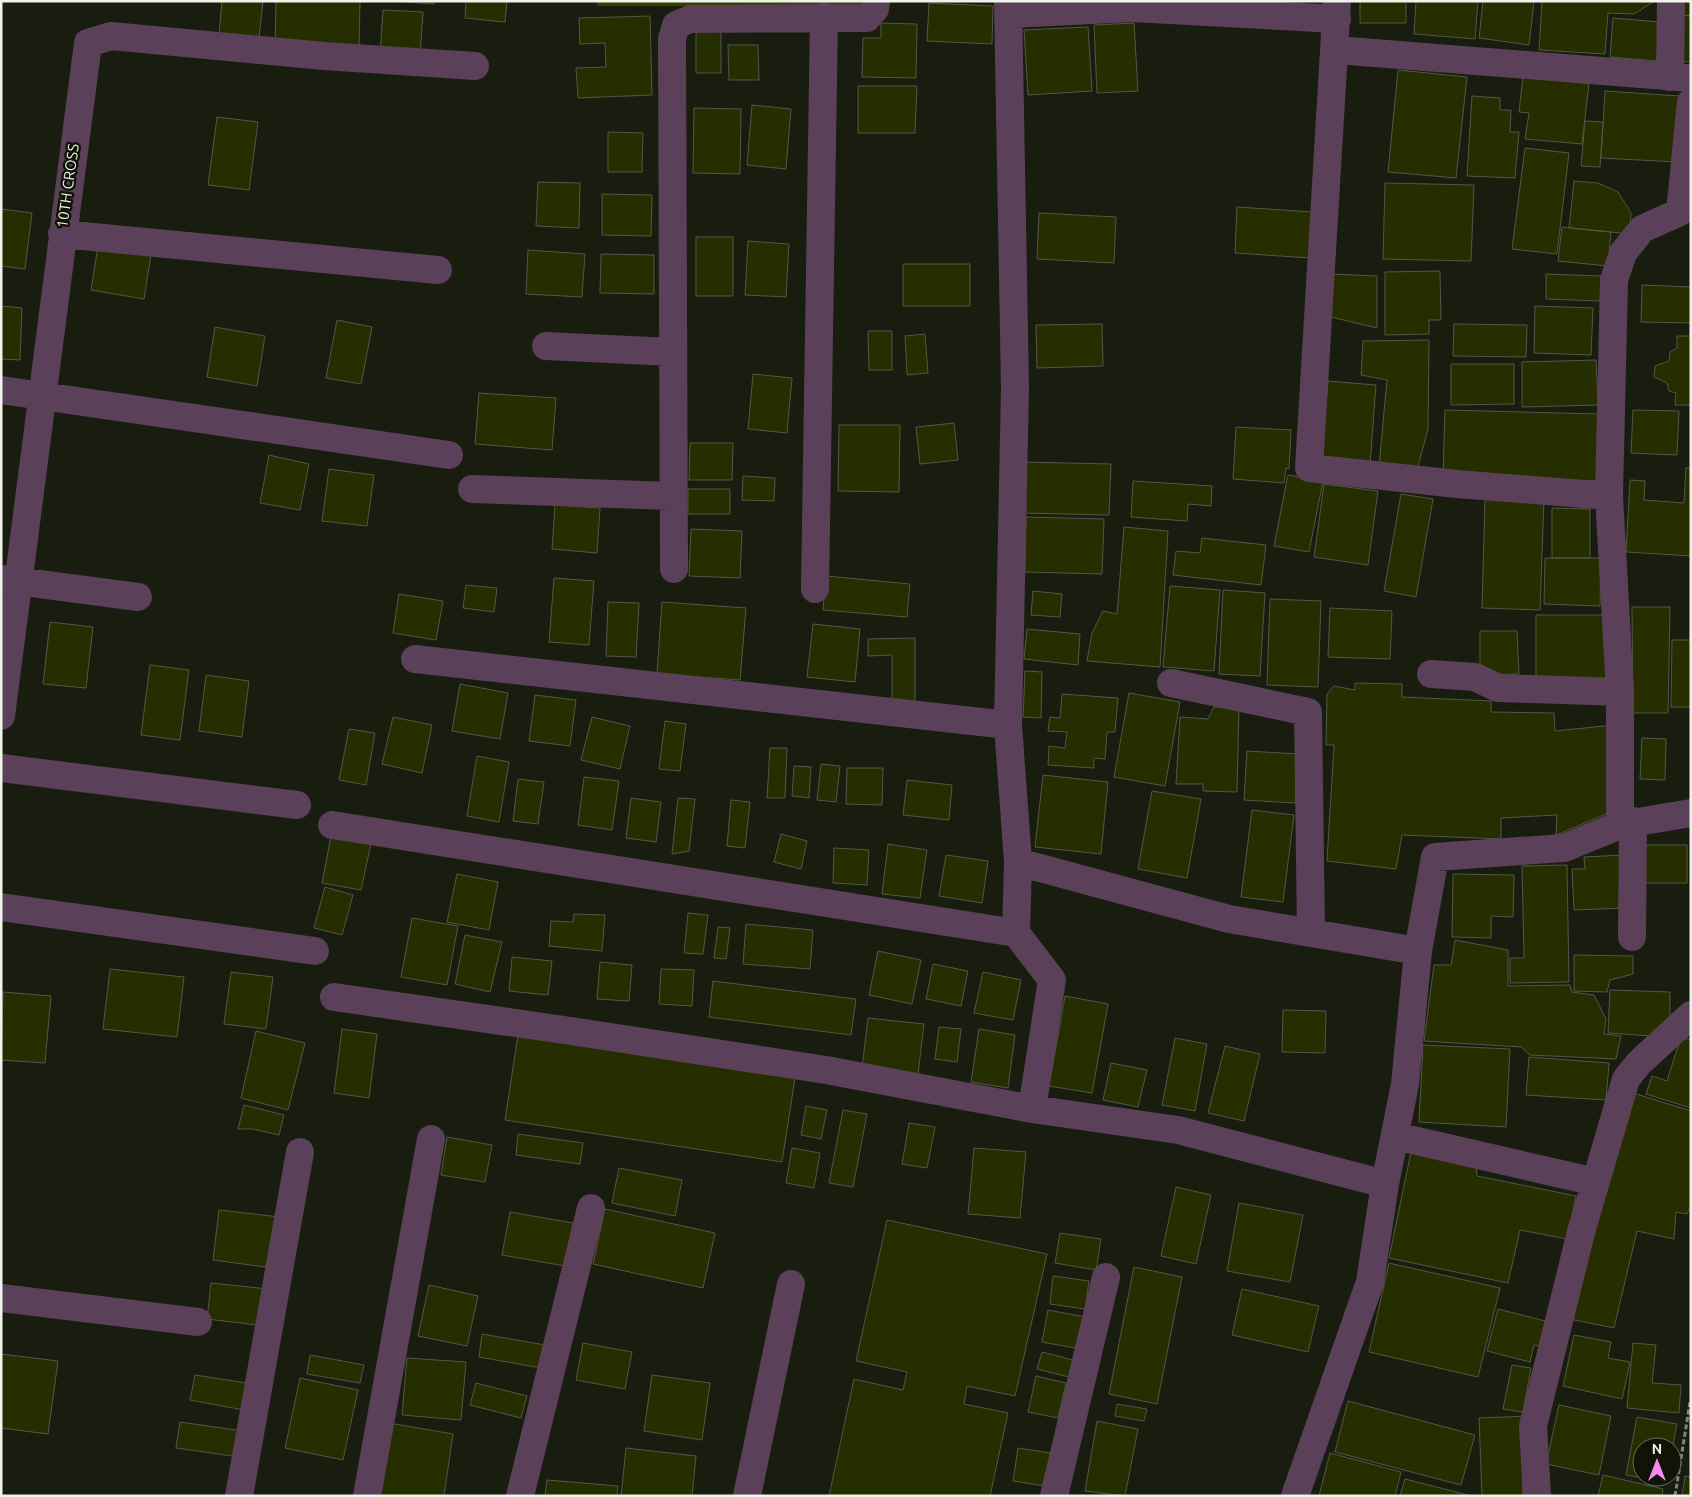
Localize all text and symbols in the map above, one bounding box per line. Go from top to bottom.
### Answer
street label: 10TH CROSS [53,143,82,229]
north arrow [1632,1437,1682,1487]
text: N [1652,1441,1662,1457]

